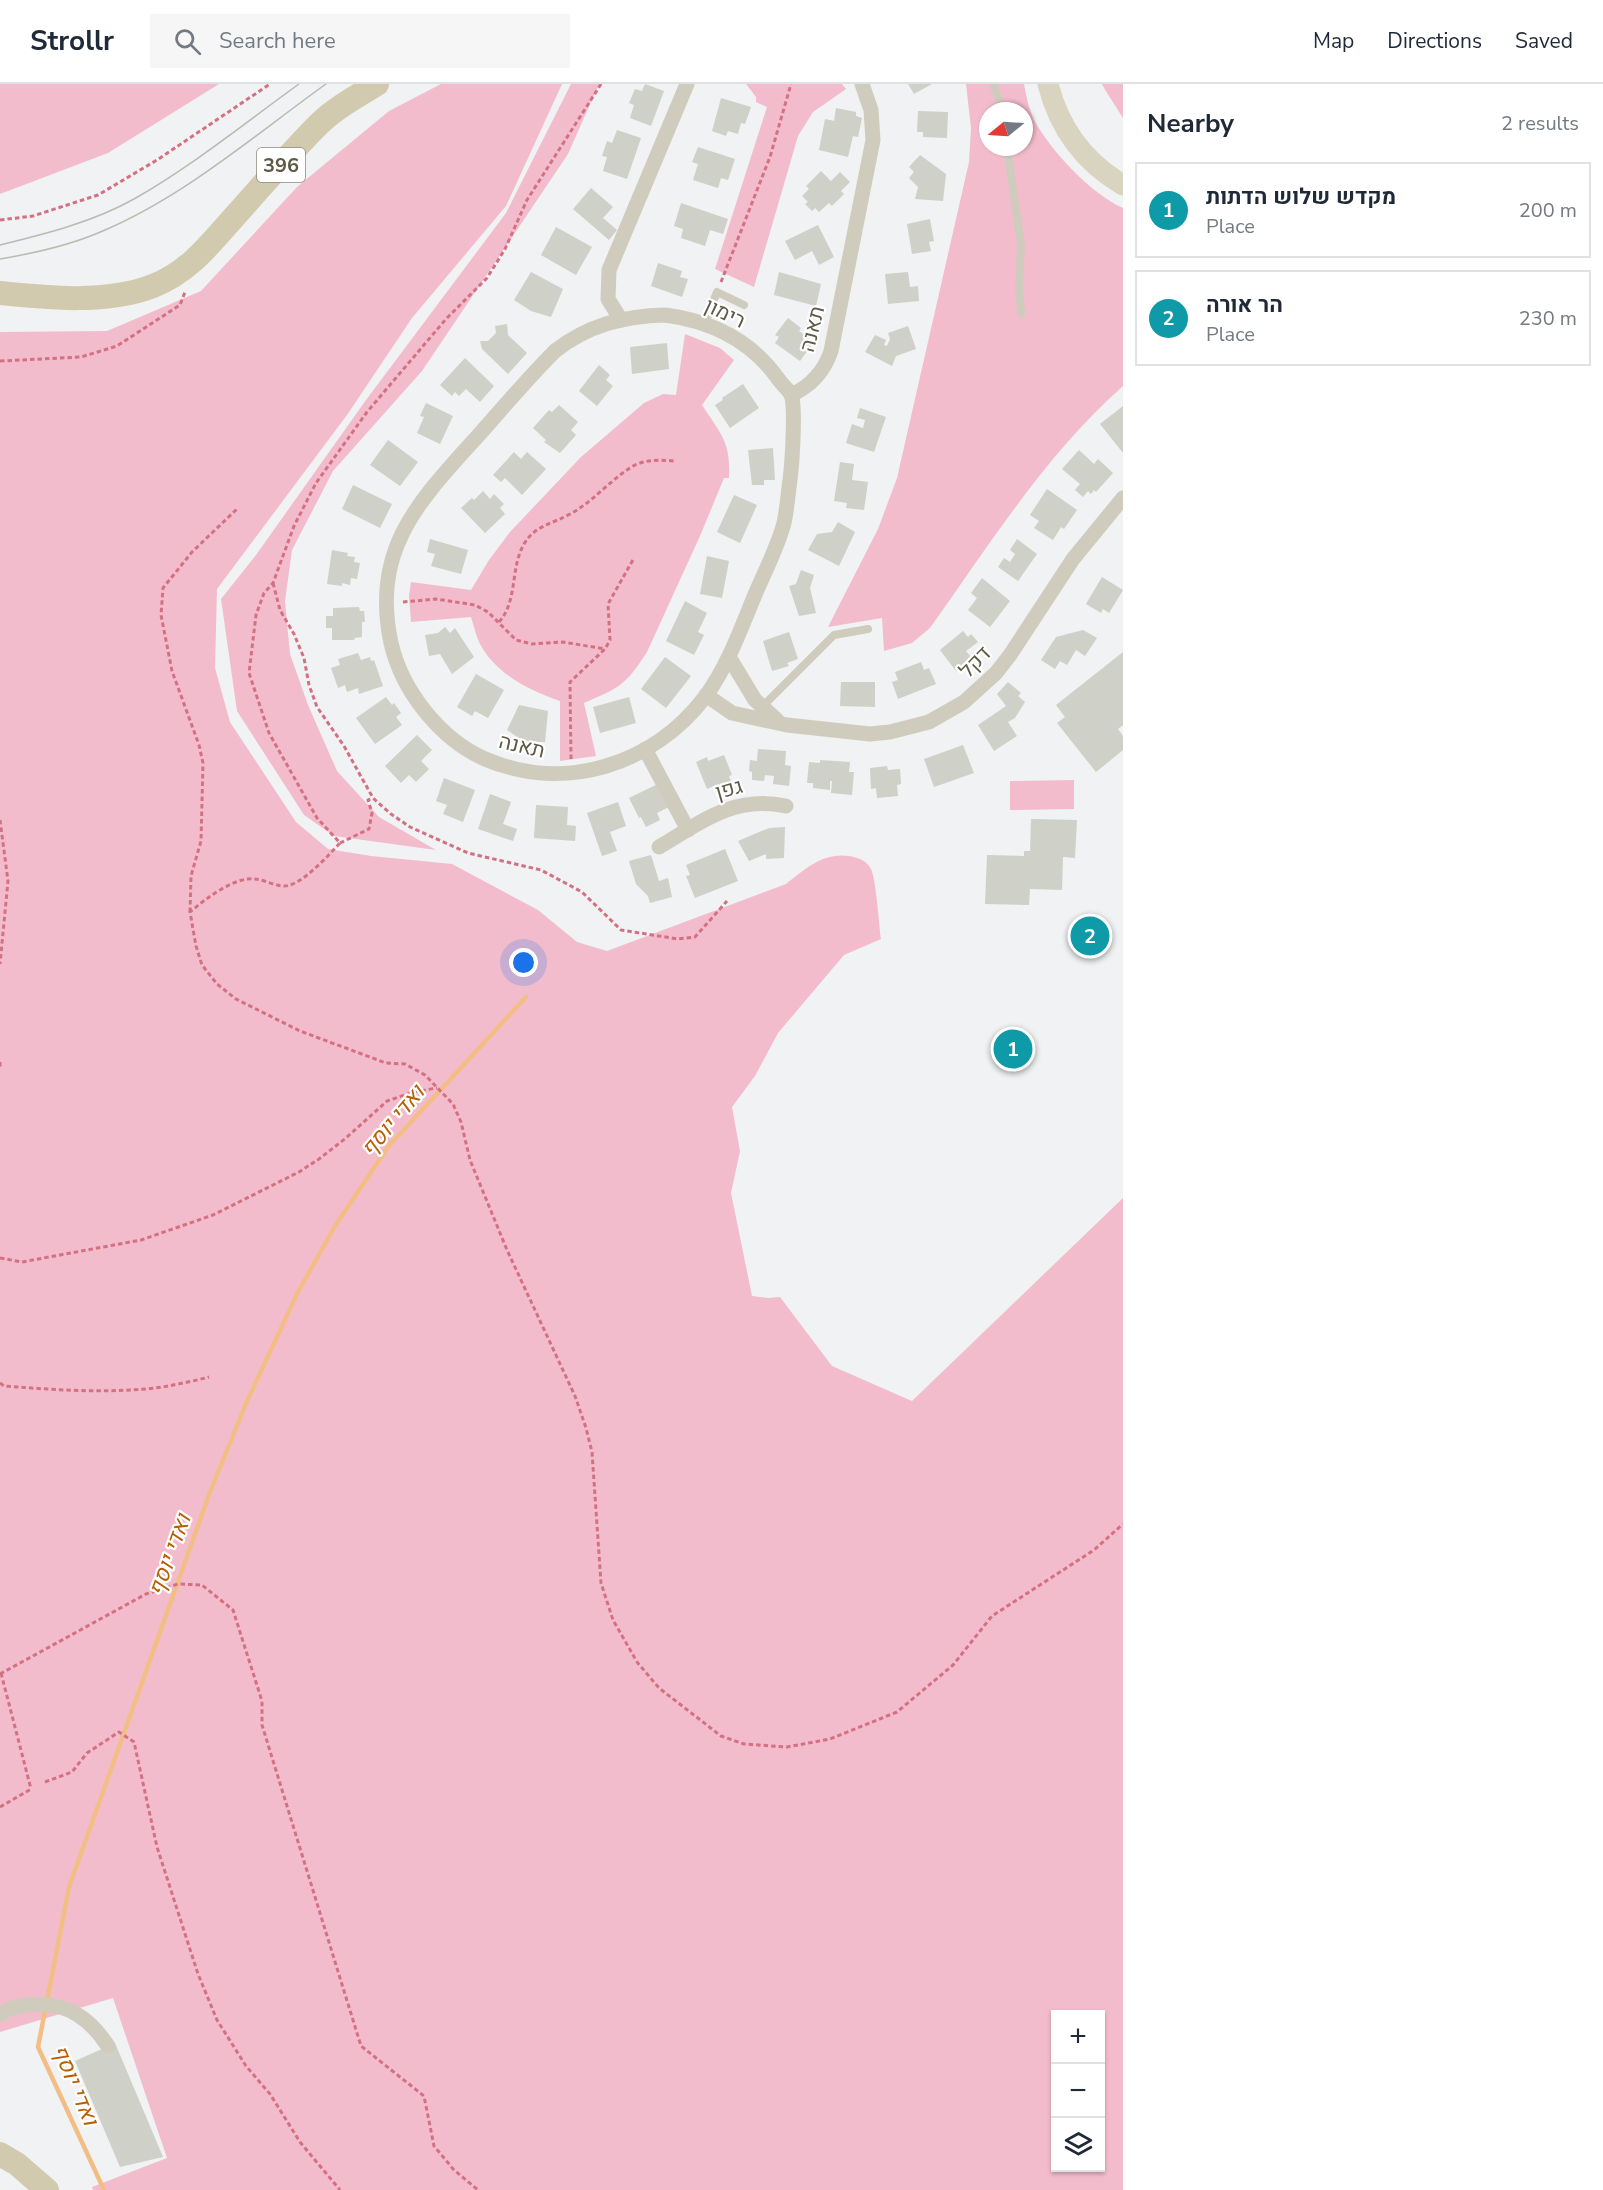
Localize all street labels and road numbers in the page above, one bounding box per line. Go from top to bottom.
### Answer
road number: 396 [257,148,305,182]
street label: רימון [700,291,750,335]
street label: תאנה [793,303,831,355]
street label: דקל [953,640,997,684]
street label: תאנה [496,727,548,765]
street label: גפן [712,772,746,806]

